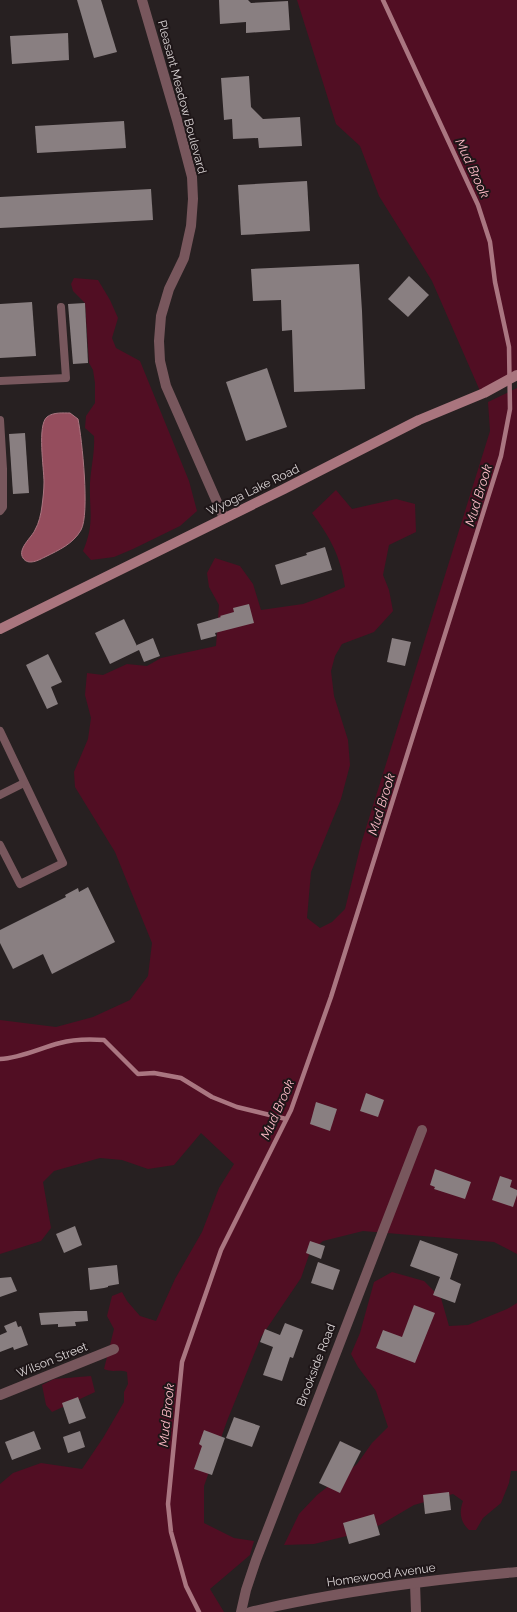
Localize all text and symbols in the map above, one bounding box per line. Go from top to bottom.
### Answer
street label: Pleasant Meadow Boulevard [155,19,209,175]
water label: Mud Brook [452,136,493,200]
street label: Wyoga Lake Road [204,462,302,518]
water label: Mud Brook [462,462,495,528]
water label: Mud Brook [365,771,398,837]
water label: Mud Brook [258,1077,297,1141]
street label: Brookside Road [294,1322,338,1408]
street label: Wilson Street [15,1340,89,1380]
water label: Mud Brook [156,1383,177,1448]
street label: Homewood Avenue [326,1560,436,1590]

